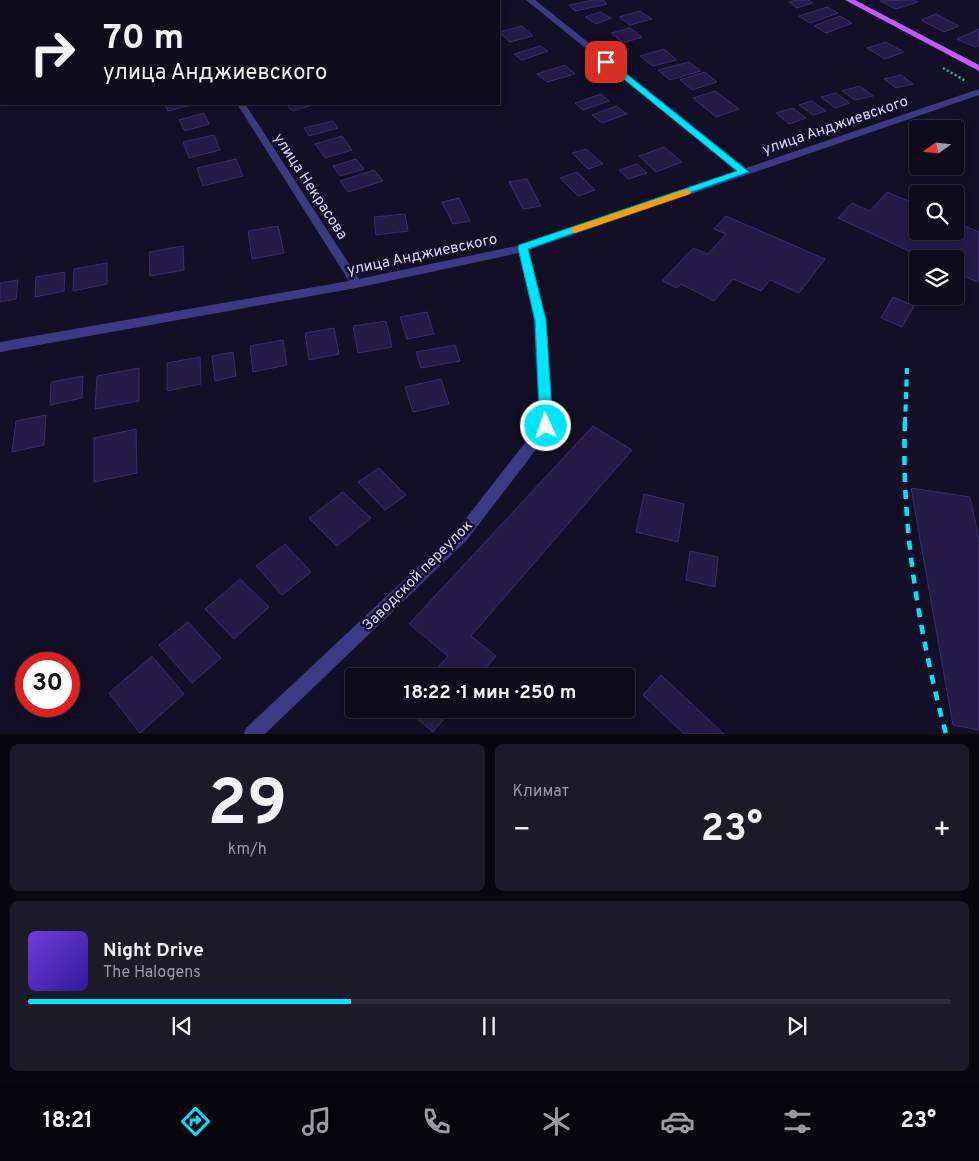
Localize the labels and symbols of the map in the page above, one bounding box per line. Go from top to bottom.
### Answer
pin [585,41,627,83]
street label: улица Анджиевского [760,93,911,160]
north arrow [909,120,964,175]
street label: улица Некрасова [268,130,351,244]
street label: улица Анджиевского [346,230,499,281]
position arrow [519,399,571,451]
street label: Заводской переулок [359,517,477,635]
speed limit sign: 30 [15,652,80,717]

